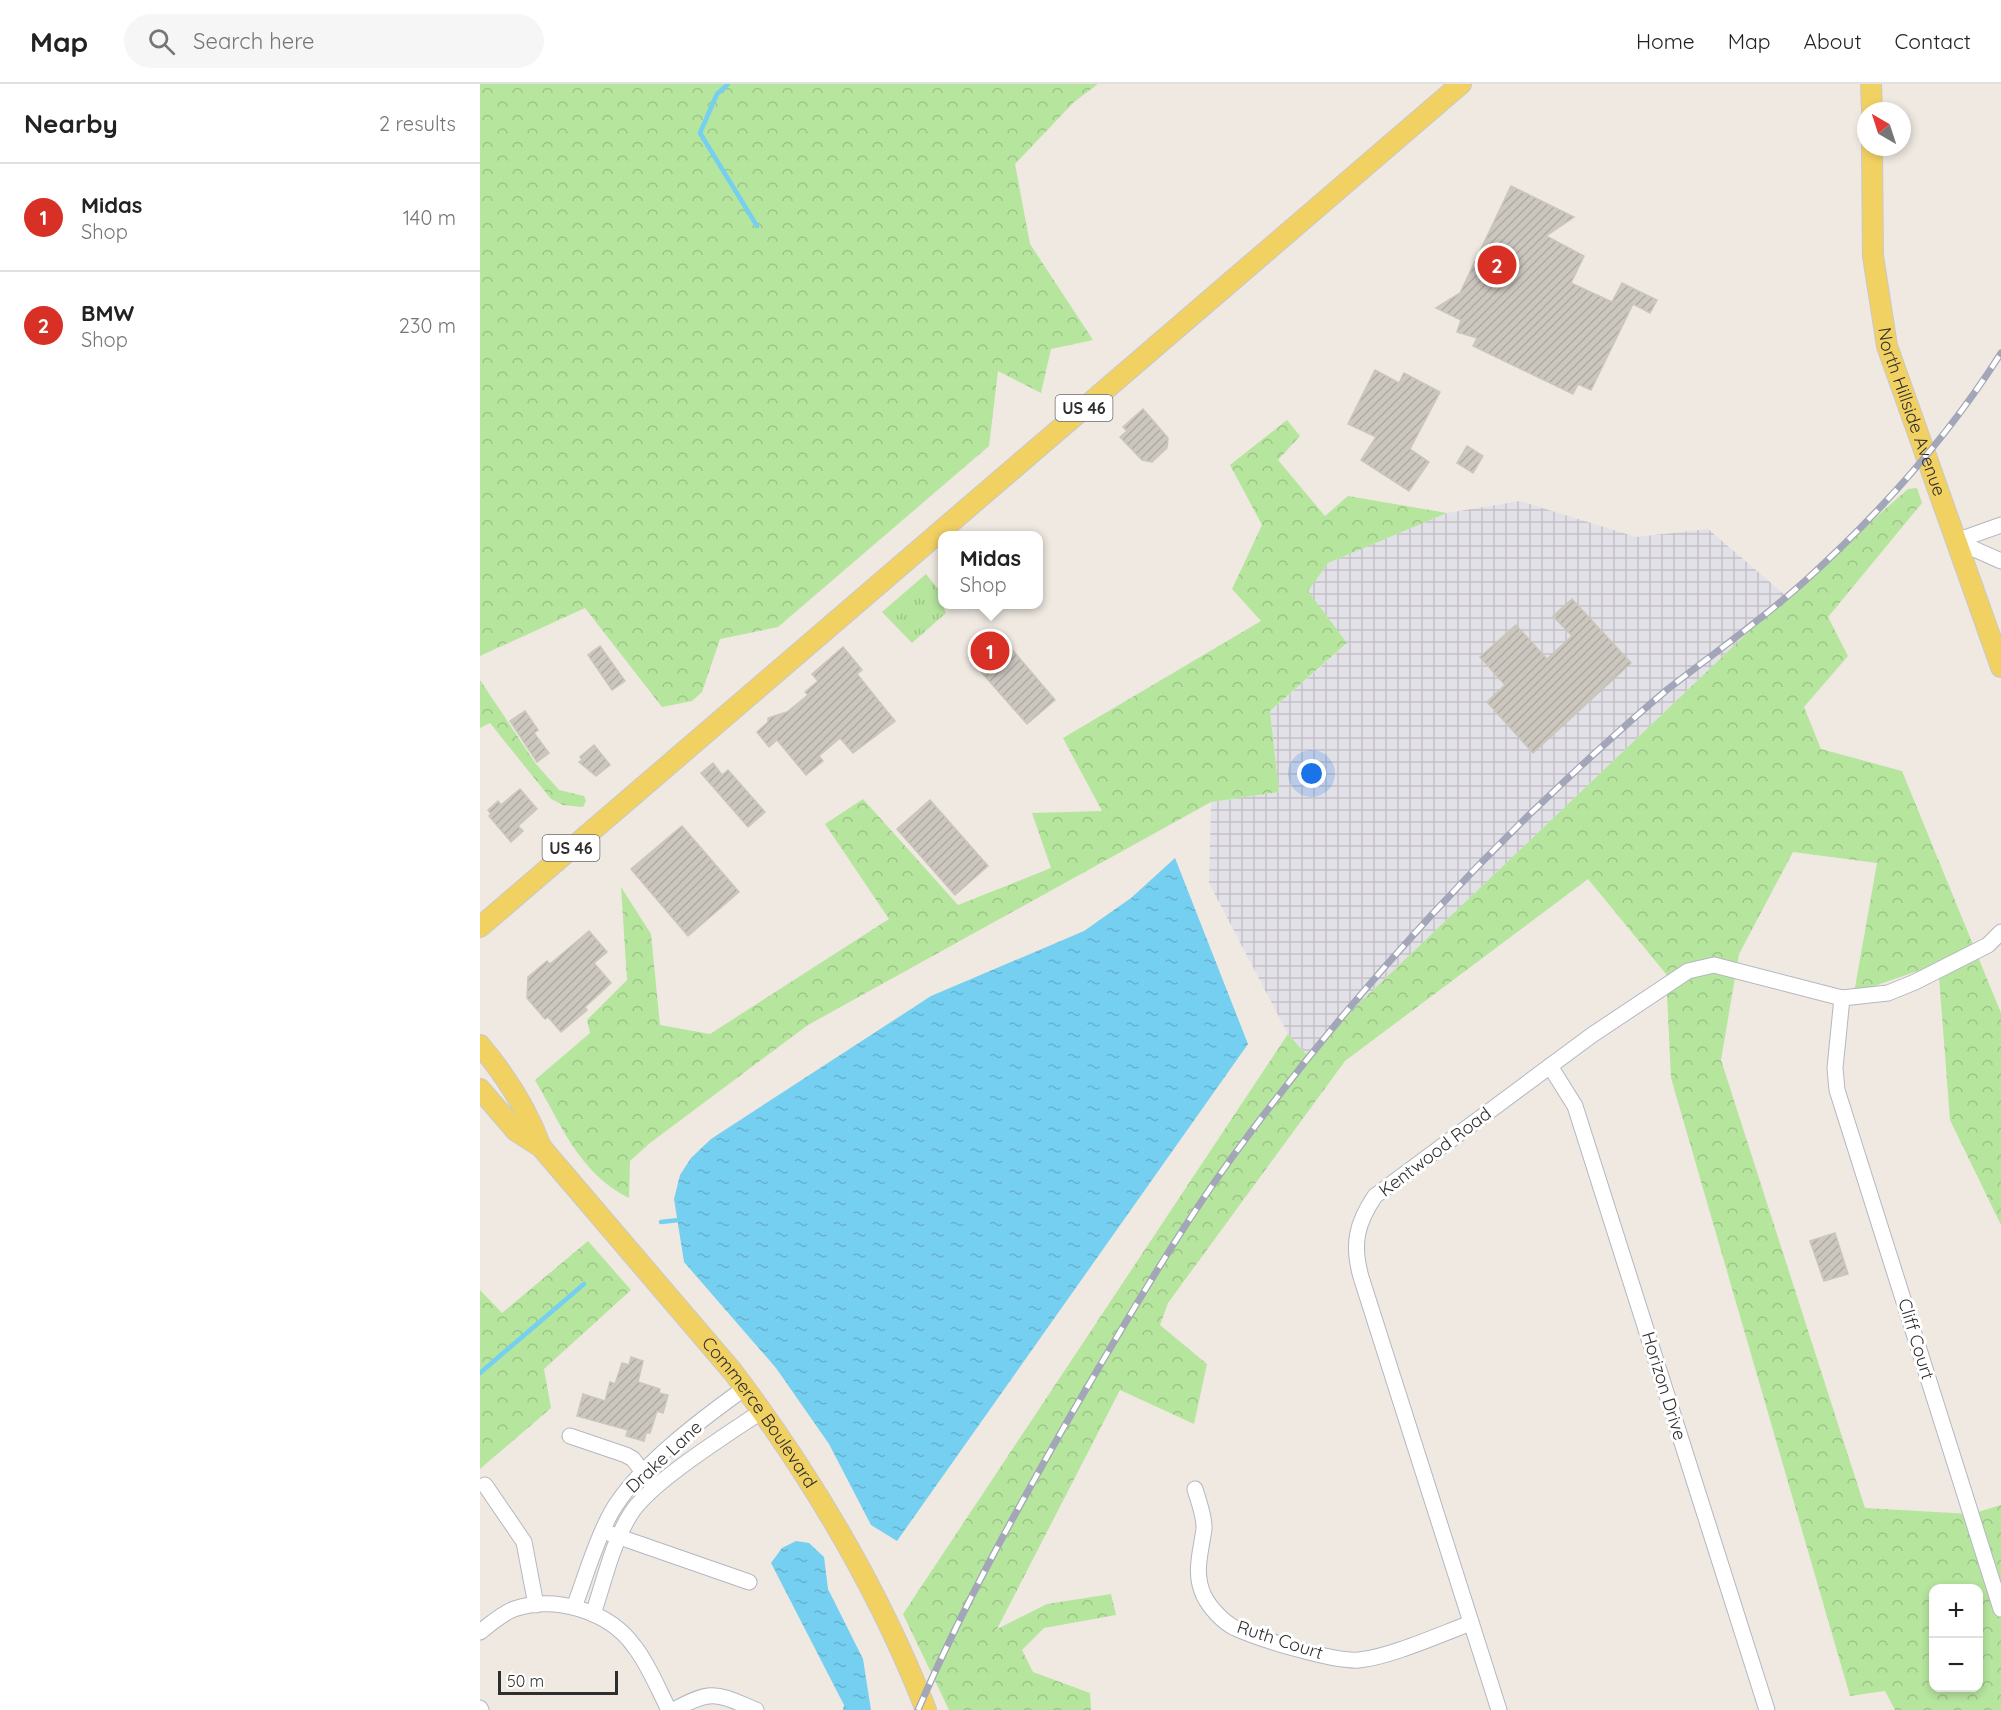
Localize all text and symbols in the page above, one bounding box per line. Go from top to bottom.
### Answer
search box [124,14,544,68]
text: Map [30,24,88,59]
icon: search [145,25,178,58]
text: Search here [193,27,315,55]
text: Home [1636,28,1695,54]
text: Map [1728,28,1771,54]
text: About [1804,28,1862,54]
text: Contact [1895,28,1971,54]
north arrow [1857,102,1911,156]
text: Nearby [24,107,118,140]
text: 2 results [379,111,456,136]
text: Midas [81,191,142,219]
text: 1 [40,205,47,230]
text: 140 m [403,205,456,230]
text: Shop [81,219,128,244]
pin: 2 [1478,242,1516,288]
text: BMW [81,299,134,327]
text: 2 [38,313,49,338]
text: 230 m [399,313,456,338]
street label: North Hillside Avenue [1873,326,1951,499]
text: Shop [81,327,128,352]
road number: US 46 [1056,395,1112,421]
popup [938,531,1043,609]
text: Midas [960,544,1021,572]
text: Shop [960,572,1007,597]
pin: 1 [970,628,1010,674]
your location [1297,759,1326,788]
road number: US 46 [542,835,599,861]
street label: Kentwood Road [1374,1102,1496,1201]
street label: Cliff Court [1893,1296,1940,1382]
street label: Horizon Drive [1637,1329,1692,1443]
street label: Commerce Boulevard [697,1332,822,1492]
street label: Drake Lane [621,1416,707,1498]
map controls [1929,1584,1983,1692]
button: + [1929,1584,1983,1638]
street label: Ruth Court [1234,1615,1326,1664]
button: − [1929,1638,1983,1692]
scale bar [498,1668,618,1696]
text: 50 m [507,1671,544,1691]

